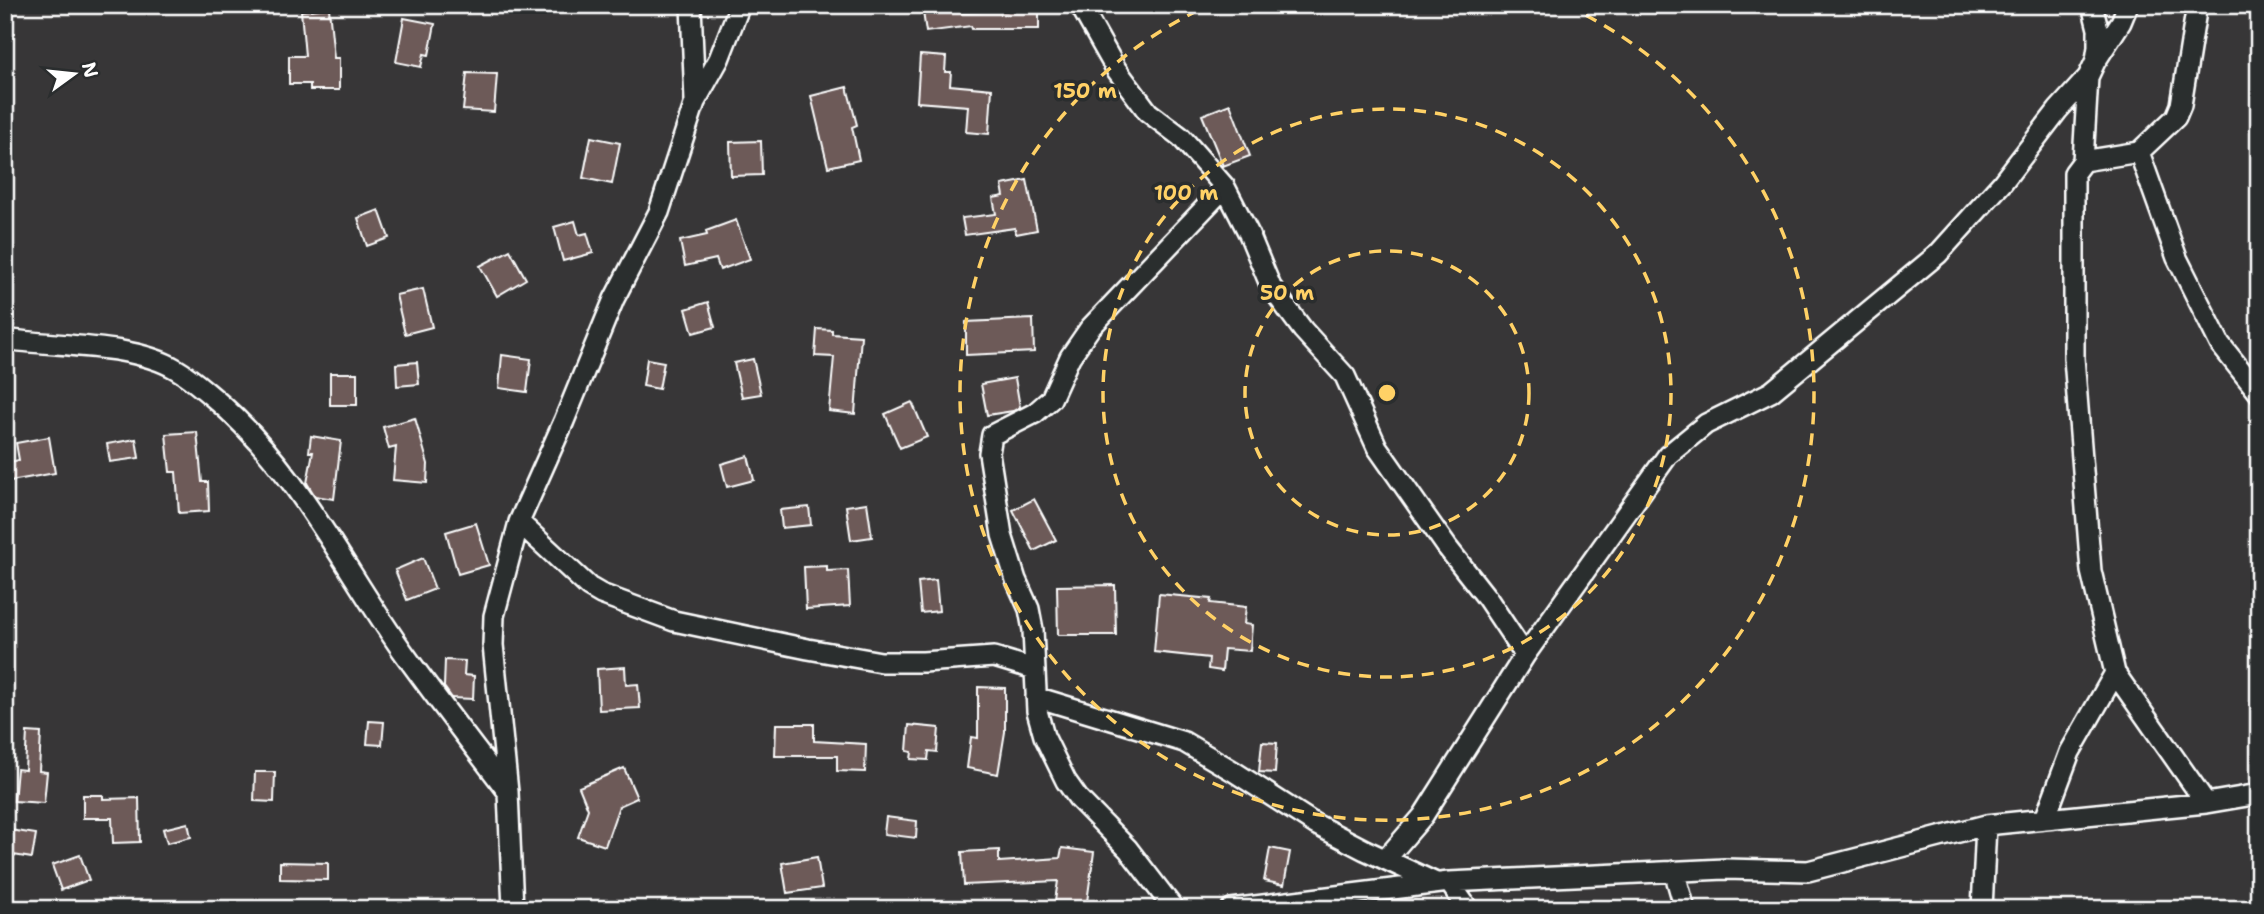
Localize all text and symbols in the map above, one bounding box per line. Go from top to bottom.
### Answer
north arrow [38,38,108,108]
text: N [76,59,104,80]
text: 150 m [1053,77,1117,105]
text: 100 m [1154,179,1218,207]
text: 50 m [1260,279,1314,307]
centre of rings [1375,381,1399,405]

